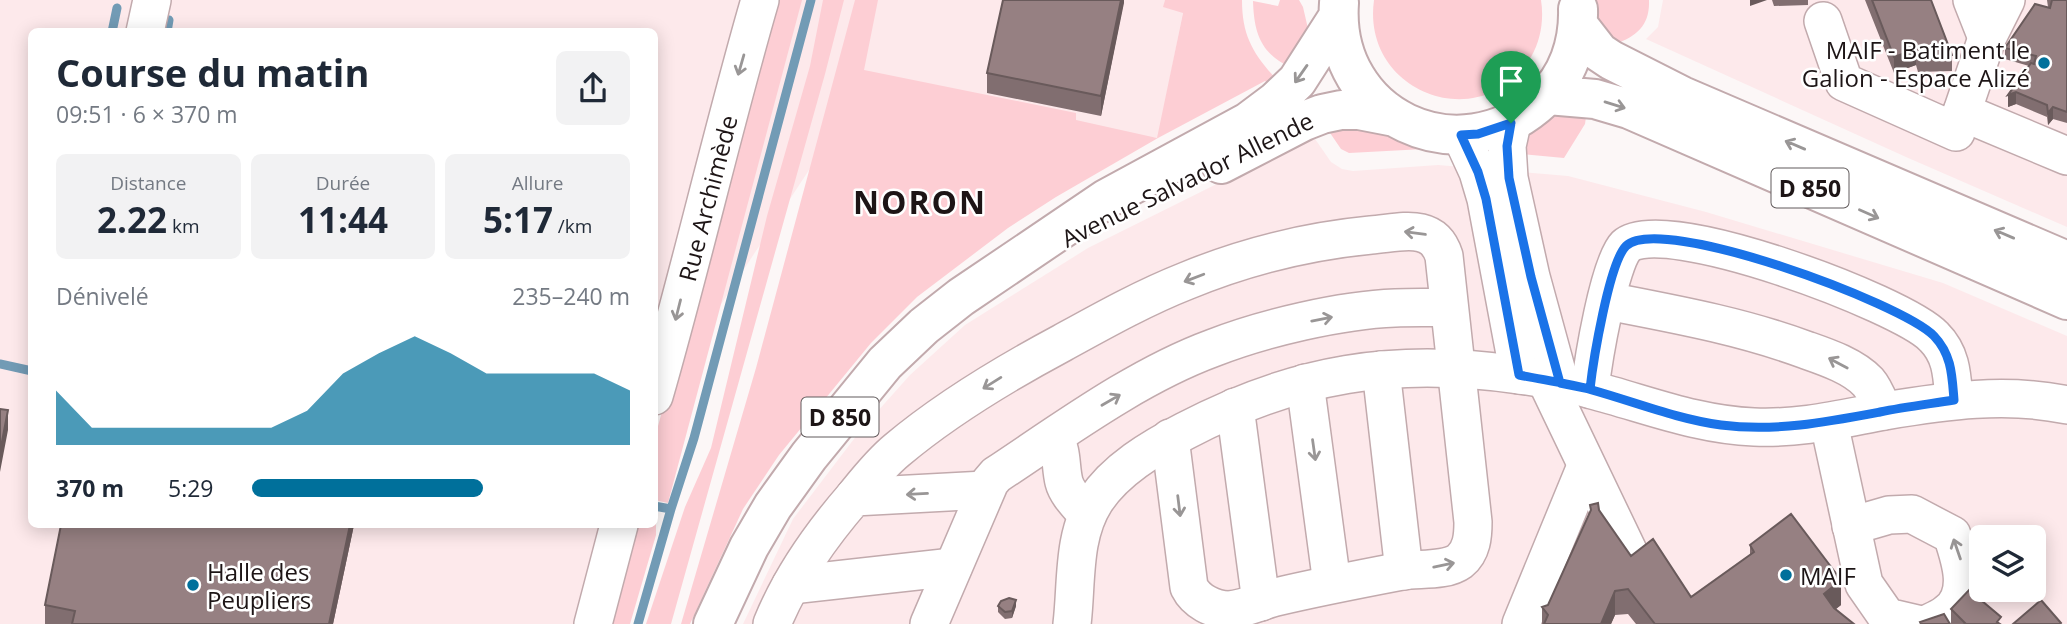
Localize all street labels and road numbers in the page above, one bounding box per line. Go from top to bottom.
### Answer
street label: Avenue Salvador Allende [1056,104,1318,254]
street label: Rue Archimède [670,111,744,285]
road number: D 850 [1772,168,1848,208]
road number: D 850 [802,398,878,436]

